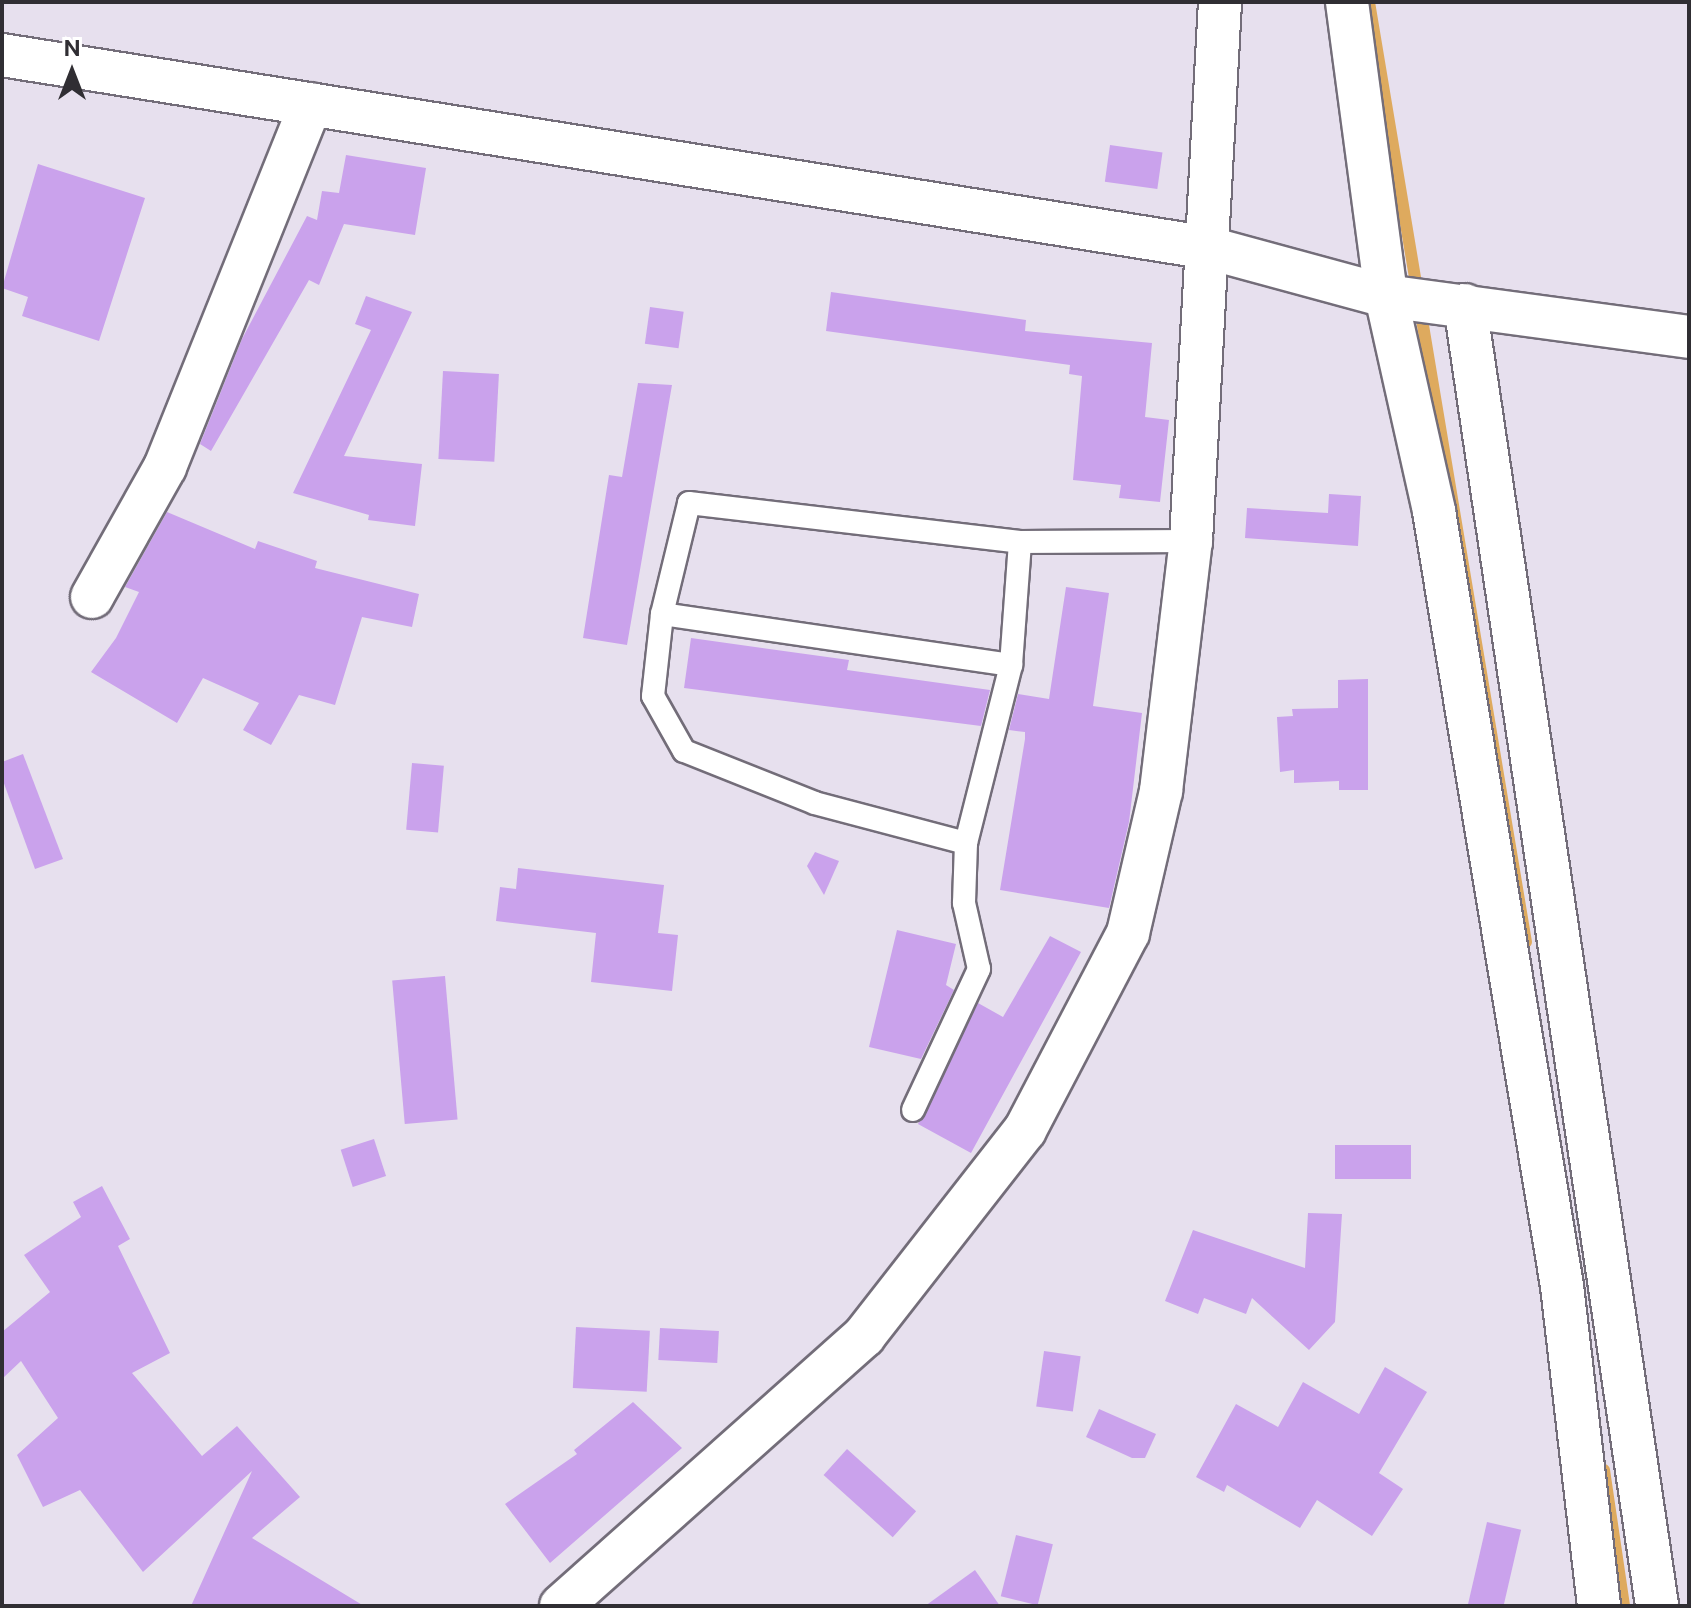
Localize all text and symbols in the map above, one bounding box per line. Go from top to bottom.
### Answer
north arrow [32,32,112,112]
text: N [63,35,81,61]

